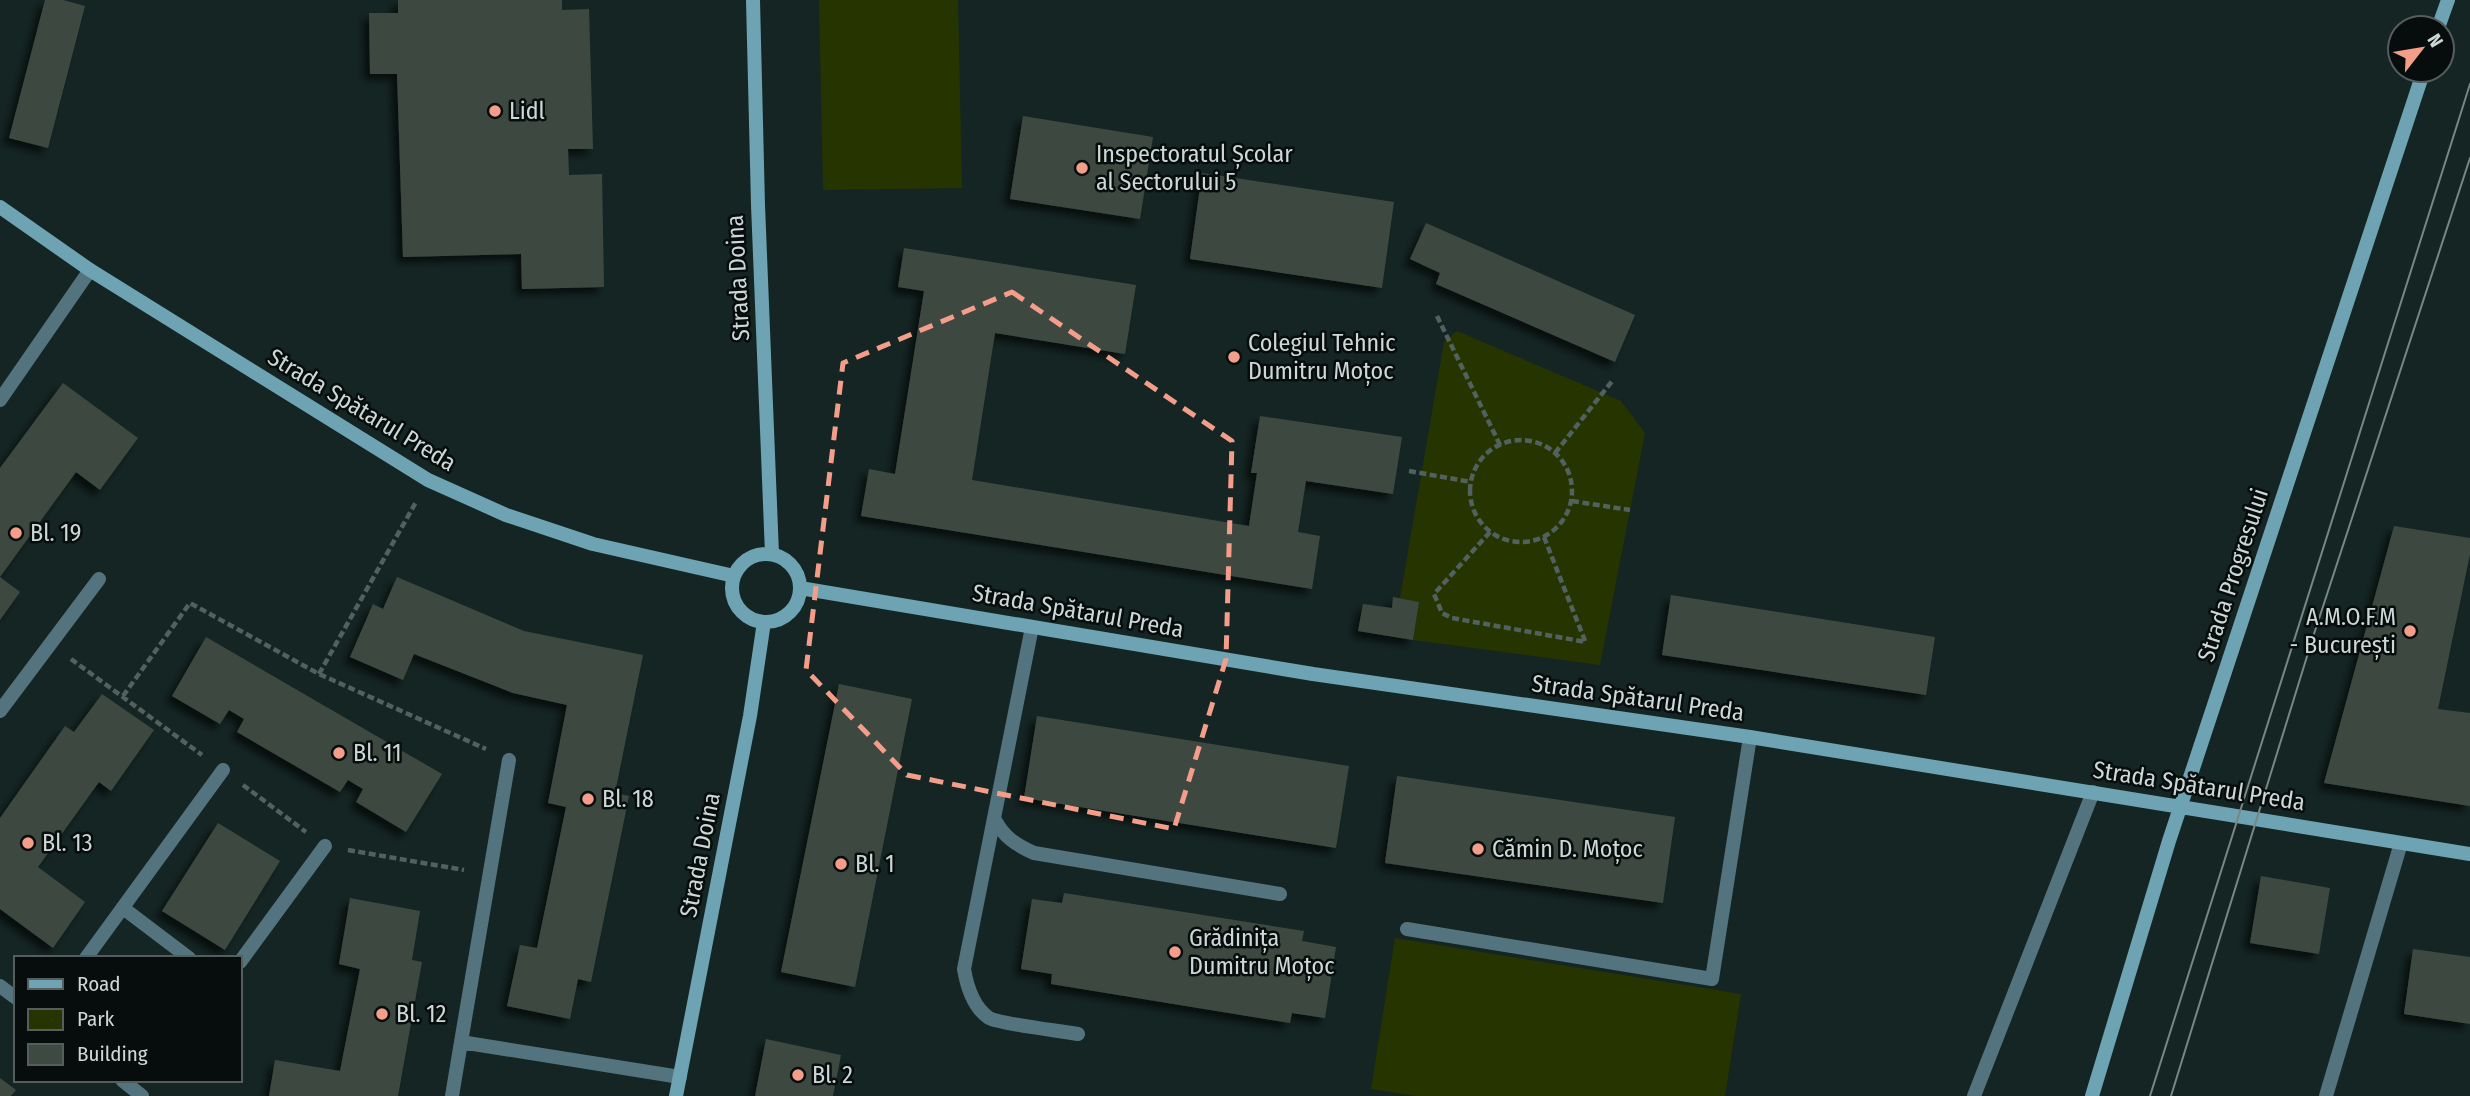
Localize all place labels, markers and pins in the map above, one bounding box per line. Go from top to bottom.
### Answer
place label: Lidl [509,97,545,125]
marker: Lidl [487,103,503,119]
place label: Inspectoratul Școlar al Sectorului 5 [1096,140,1293,196]
marker: Inspectoratul Școlar al Sectorului 5 [1074,160,1090,176]
place label: Colegiul Tehnic Dumitru Moțoc [1248,329,1396,386]
marker: Colegiul Tehnic Dumitru Moțoc [1226,349,1242,365]
place label: Bl. 19 [30,519,81,547]
marker: Bl. 19 [8,525,24,541]
place label: A.M.O.F.M - București [2289,603,2396,660]
marker: A.M.O.F.M - București [2402,623,2418,639]
place label: Bl. 11 [353,739,402,767]
marker: Bl. 11 [331,745,347,761]
place label: Bl. 18 [602,785,654,813]
marker: Bl. 18 [580,791,596,807]
place label: Bl. 13 [42,829,92,857]
marker: Bl. 13 [20,835,36,851]
place label: Cămin D. Moțoc [1492,835,1643,864]
marker: Cămin D. Moțoc [1470,841,1486,857]
place label: Bl. 1 [855,850,895,878]
marker: Bl. 1 [833,856,849,872]
place label: Grădinița Dumitru Moțoc [1189,924,1335,981]
marker: Grădinița Dumitru Moțoc [1167,944,1183,960]
place label: Bl. 12 [396,1000,446,1028]
marker: Bl. 12 [374,1006,390,1022]
place label: Bl. 2 [812,1061,853,1089]
marker: Bl. 2 [790,1067,806,1083]

